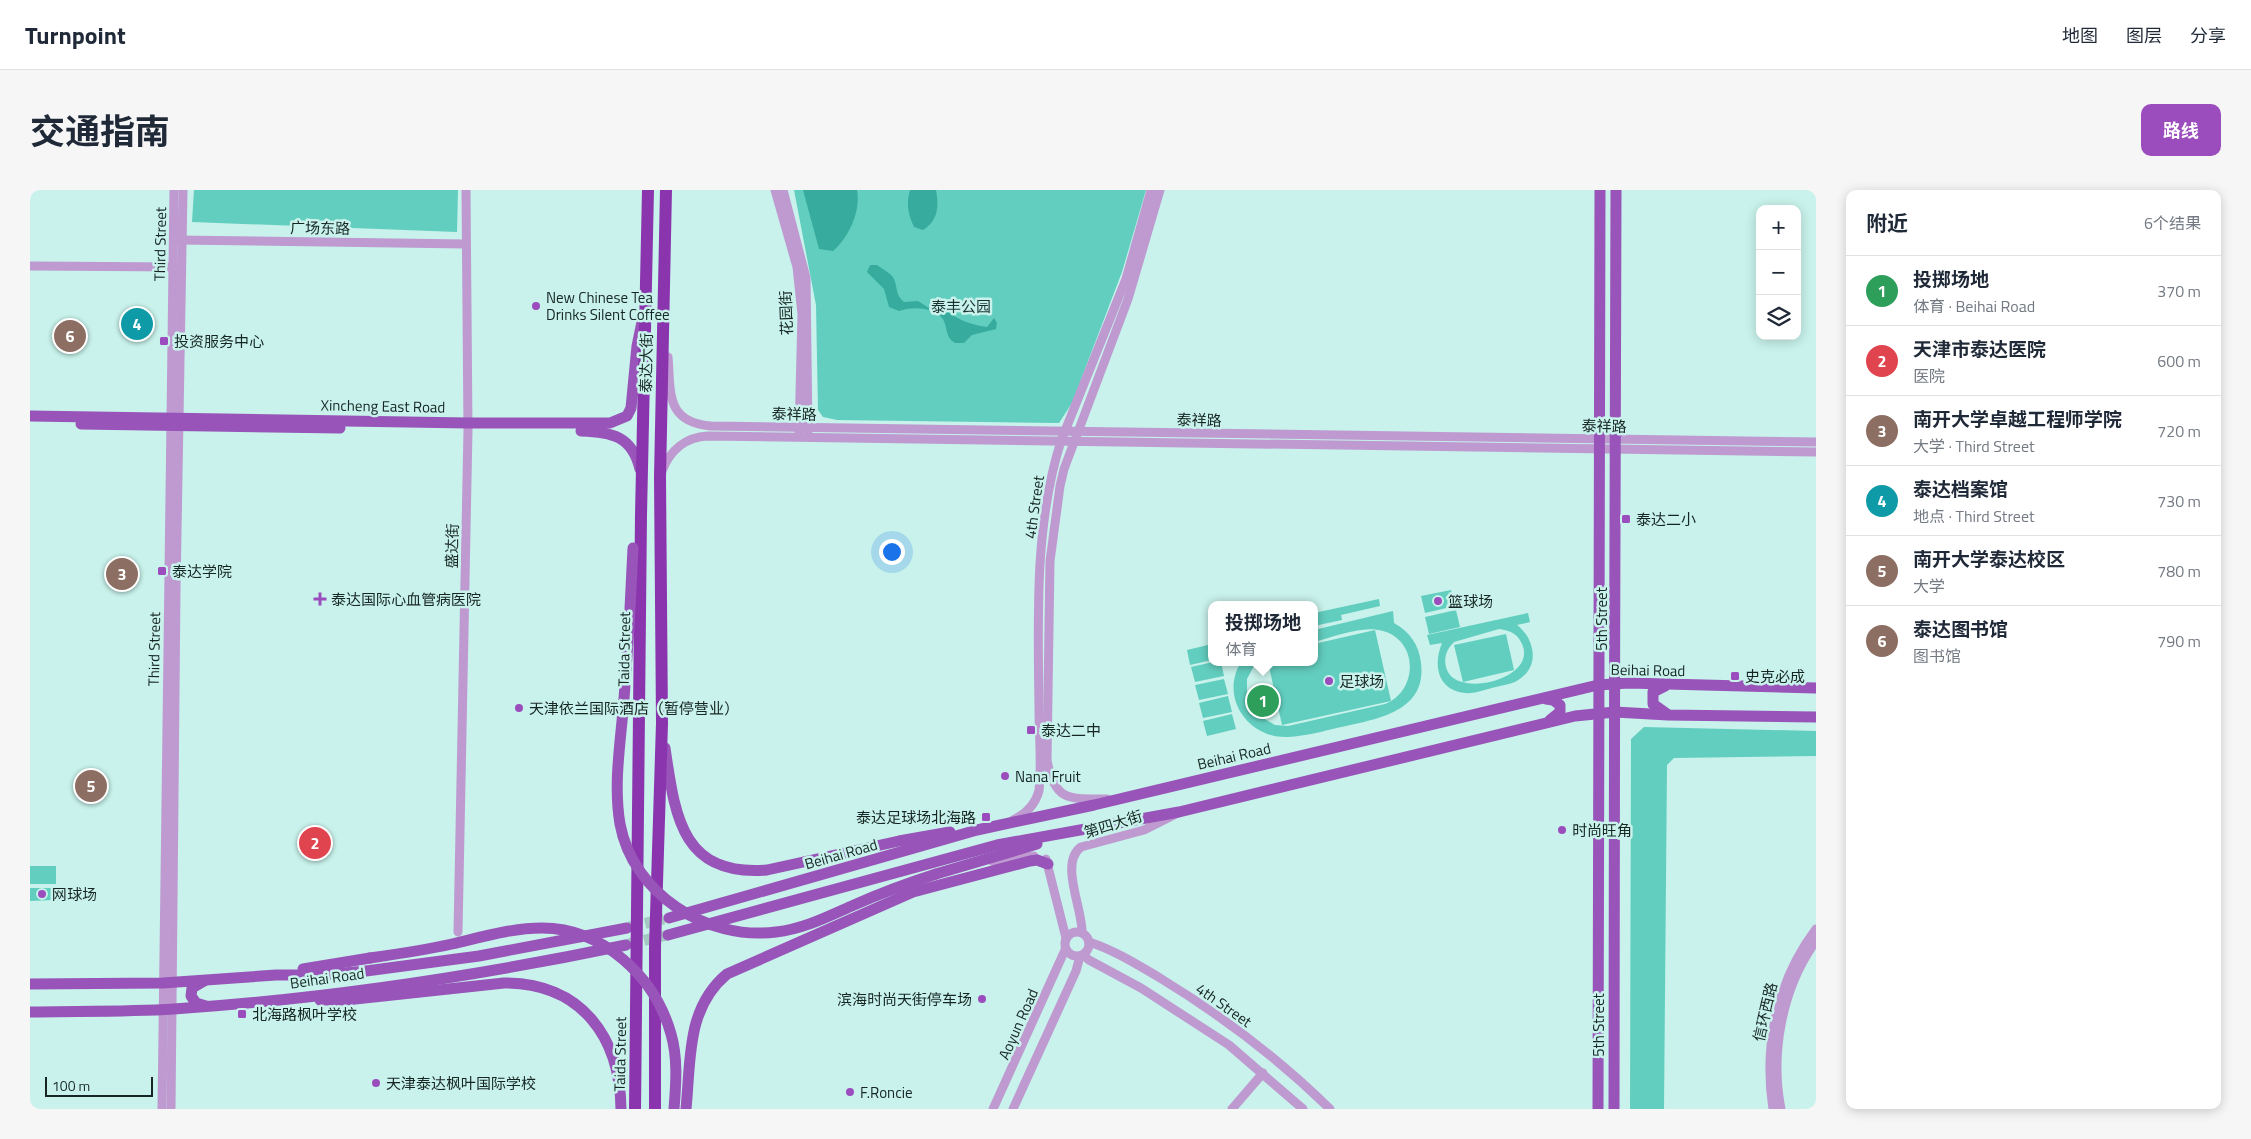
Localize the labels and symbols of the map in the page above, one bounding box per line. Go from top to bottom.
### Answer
street label: Third Street [148,206,172,281]
street label: 广场东路 [290,216,350,240]
place label: New Chinese Tea Drinks Silent Coffee [546,286,670,326]
street label: 花园街 [774,290,798,336]
park label: 泰丰公园 [931,295,991,318]
marker: New Chinese Tea Drinks Silent Coffee [530,300,542,312]
pin: 4 [121,305,153,343]
pin: 6 [54,317,86,355]
place label: 投资服务中心 [174,330,264,353]
street label: 泰达大街 [634,333,658,393]
marker: 投资服务中心 [158,335,170,347]
street label: Xincheng East Road [320,393,446,419]
street label: 泰祥路 [771,402,817,426]
street label: 泰祥路 [1176,408,1222,432]
street label: 泰祥路 [1581,414,1627,438]
street label: 4th Street [1018,473,1050,540]
place label: 泰达二小 [1636,508,1696,531]
marker: 泰达二小 [1620,513,1632,525]
street label: 盛达街 [440,523,464,569]
your location [879,539,905,565]
pin: 3 [106,555,138,593]
place label: 泰达学院 [172,560,232,583]
marker: 泰达学院 [156,565,168,577]
street label: 5th Street [1590,586,1613,651]
place label: 泰达国际心血管病医院 [331,588,481,611]
place label: 篮球场 [1448,590,1493,613]
marker: 泰达国际心血管病医院 [313,592,327,606]
marker: 篮球场 [1432,595,1444,607]
street label: Third Street [142,611,166,686]
street label: Taida Street [612,611,636,687]
street label: Beihai Road [1610,658,1686,682]
place label: 史克必成 [1745,665,1805,688]
place label: 足球场 [1339,670,1384,693]
marker: 史克必成 [1729,670,1741,682]
marker: 足球场 [1323,675,1335,687]
pin: 1 [1247,682,1279,720]
place label: 天津依兰国际酒店（暂停营业） [529,697,739,720]
marker: 天津依兰国际酒店（暂停营业） [513,702,525,714]
place label: 泰达二中 [1041,719,1101,742]
marker: 泰达二中 [1025,724,1037,736]
street label: Beihai Road [1195,736,1273,776]
place label: Nana Fruit [1015,765,1082,788]
pin: 5 [75,767,107,805]
marker: Nana Fruit [999,770,1011,782]
street label: 第四大街 [1081,804,1145,844]
place label: 泰达足球场北海路 [856,806,976,829]
marker: 泰达足球场北海路 [980,811,992,823]
place label: 时尚旺角 [1572,819,1632,842]
pin: 2 [299,824,331,862]
marker: 时尚旺角 [1556,824,1568,836]
street label: Beihai Road [802,833,880,875]
place label: 网球场 [52,883,97,906]
marker: 网球场 [36,888,48,900]
street label: Beihai Road [288,961,366,995]
street label: 4th Street [1191,977,1257,1033]
street label: 信环西路 [1747,980,1783,1044]
street label: Aoyun Road [992,985,1044,1063]
place label: 滨海时尚天街停车场 [837,988,972,1011]
street label: 5th Street [1587,992,1610,1057]
marker: 滨海时尚天街停车场 [976,993,988,1005]
place label: 北海路枫叶学校 [252,1003,357,1026]
marker: 北海路枫叶学校 [236,1008,248,1020]
street label: Taida Street [608,1016,632,1092]
place label: 天津泰达枫叶国际学校 [386,1072,536,1095]
scale bar [45,1074,152,1097]
marker: 天津泰达枫叶国际学校 [370,1077,382,1089]
place label: F.Roncie [860,1081,913,1104]
marker: F.Roncie [844,1086,856,1098]

